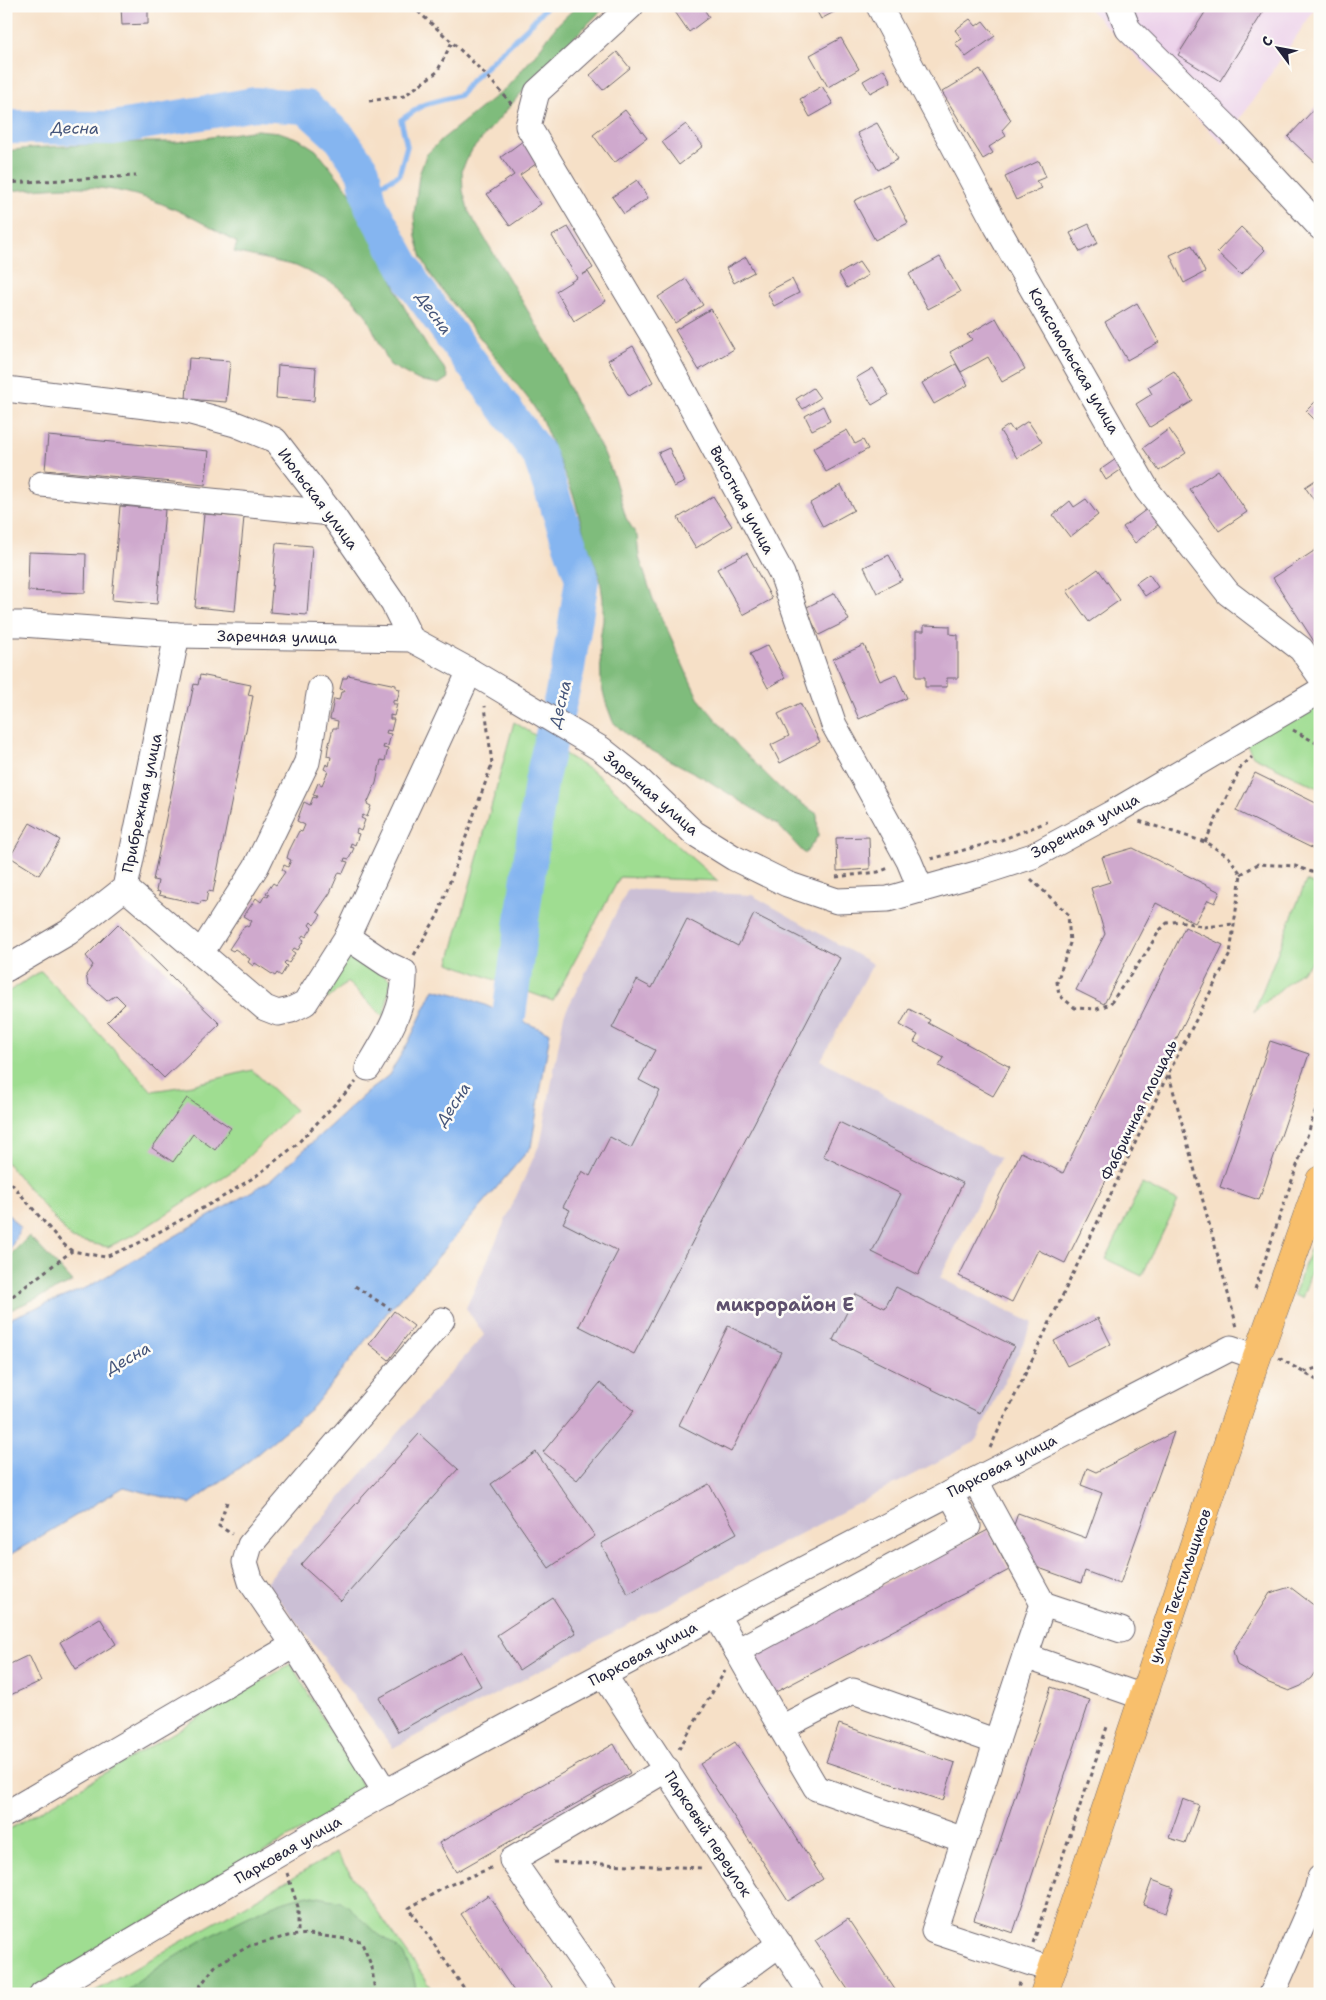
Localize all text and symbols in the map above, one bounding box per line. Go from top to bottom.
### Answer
north arrow [1254,22,1304,72]
text: С [1257,33,1277,50]
water label: Десна [50,117,99,139]
street label: Комсомольская улица [1024,284,1124,438]
water label: Десна [411,287,457,339]
street label: Высотная улица [705,442,779,558]
street label: Июльская улица [273,444,363,554]
street label: Заречная улица [217,626,338,648]
water label: Десна [544,678,576,731]
street label: Прибрежная улица [117,731,167,875]
street label: Заречная улица [599,746,703,840]
street label: Заречная улица [1027,789,1143,863]
street label: Фабричная площадь [1096,1036,1182,1184]
water label: Десна [430,1078,475,1131]
district label: микрорайон Е [716,1293,854,1317]
water label: Десна [101,1337,154,1379]
street label: Парковая улица [944,1430,1061,1502]
street label: улица Текстильщиков [1144,1506,1216,1666]
street label: Парковая улица [585,1617,701,1691]
street label: Парковый переулок [660,1767,756,1901]
street label: Парковая улица [231,1811,346,1889]

